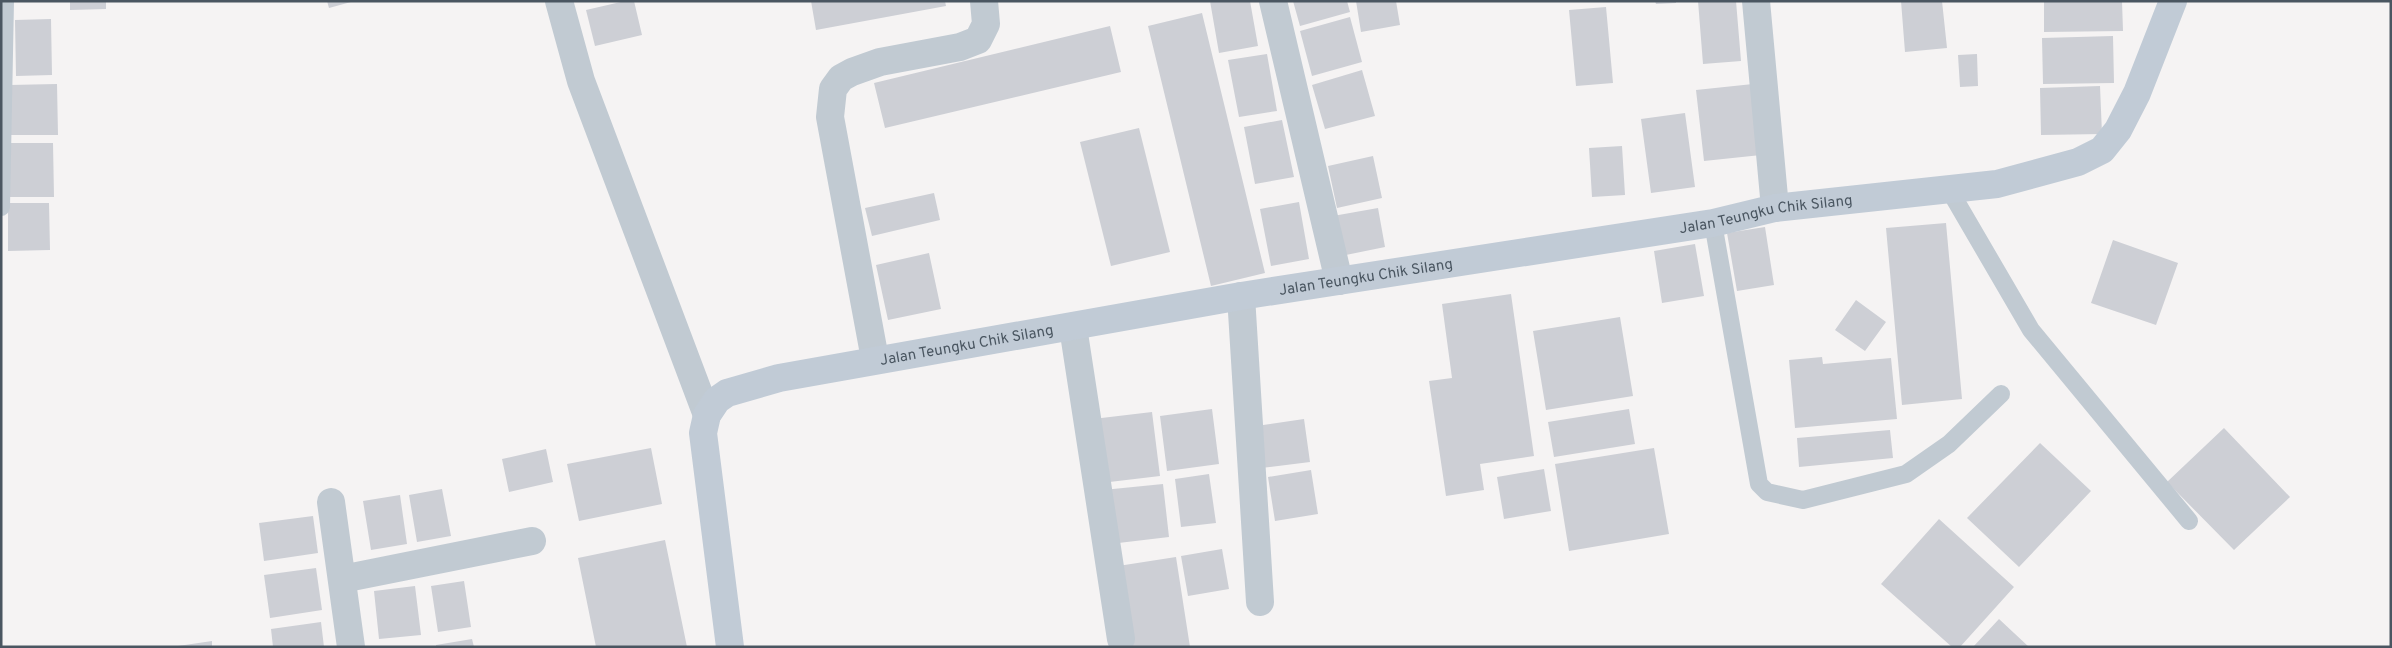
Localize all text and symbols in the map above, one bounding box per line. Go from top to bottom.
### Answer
street label: Jalan Teungku Chik Silang [1678,192,1854,239]
street label: Jalan Teungku Chik Silang [1278,255,1454,301]
street label: Jalan Teungku Chik Silang [879,321,1055,371]

